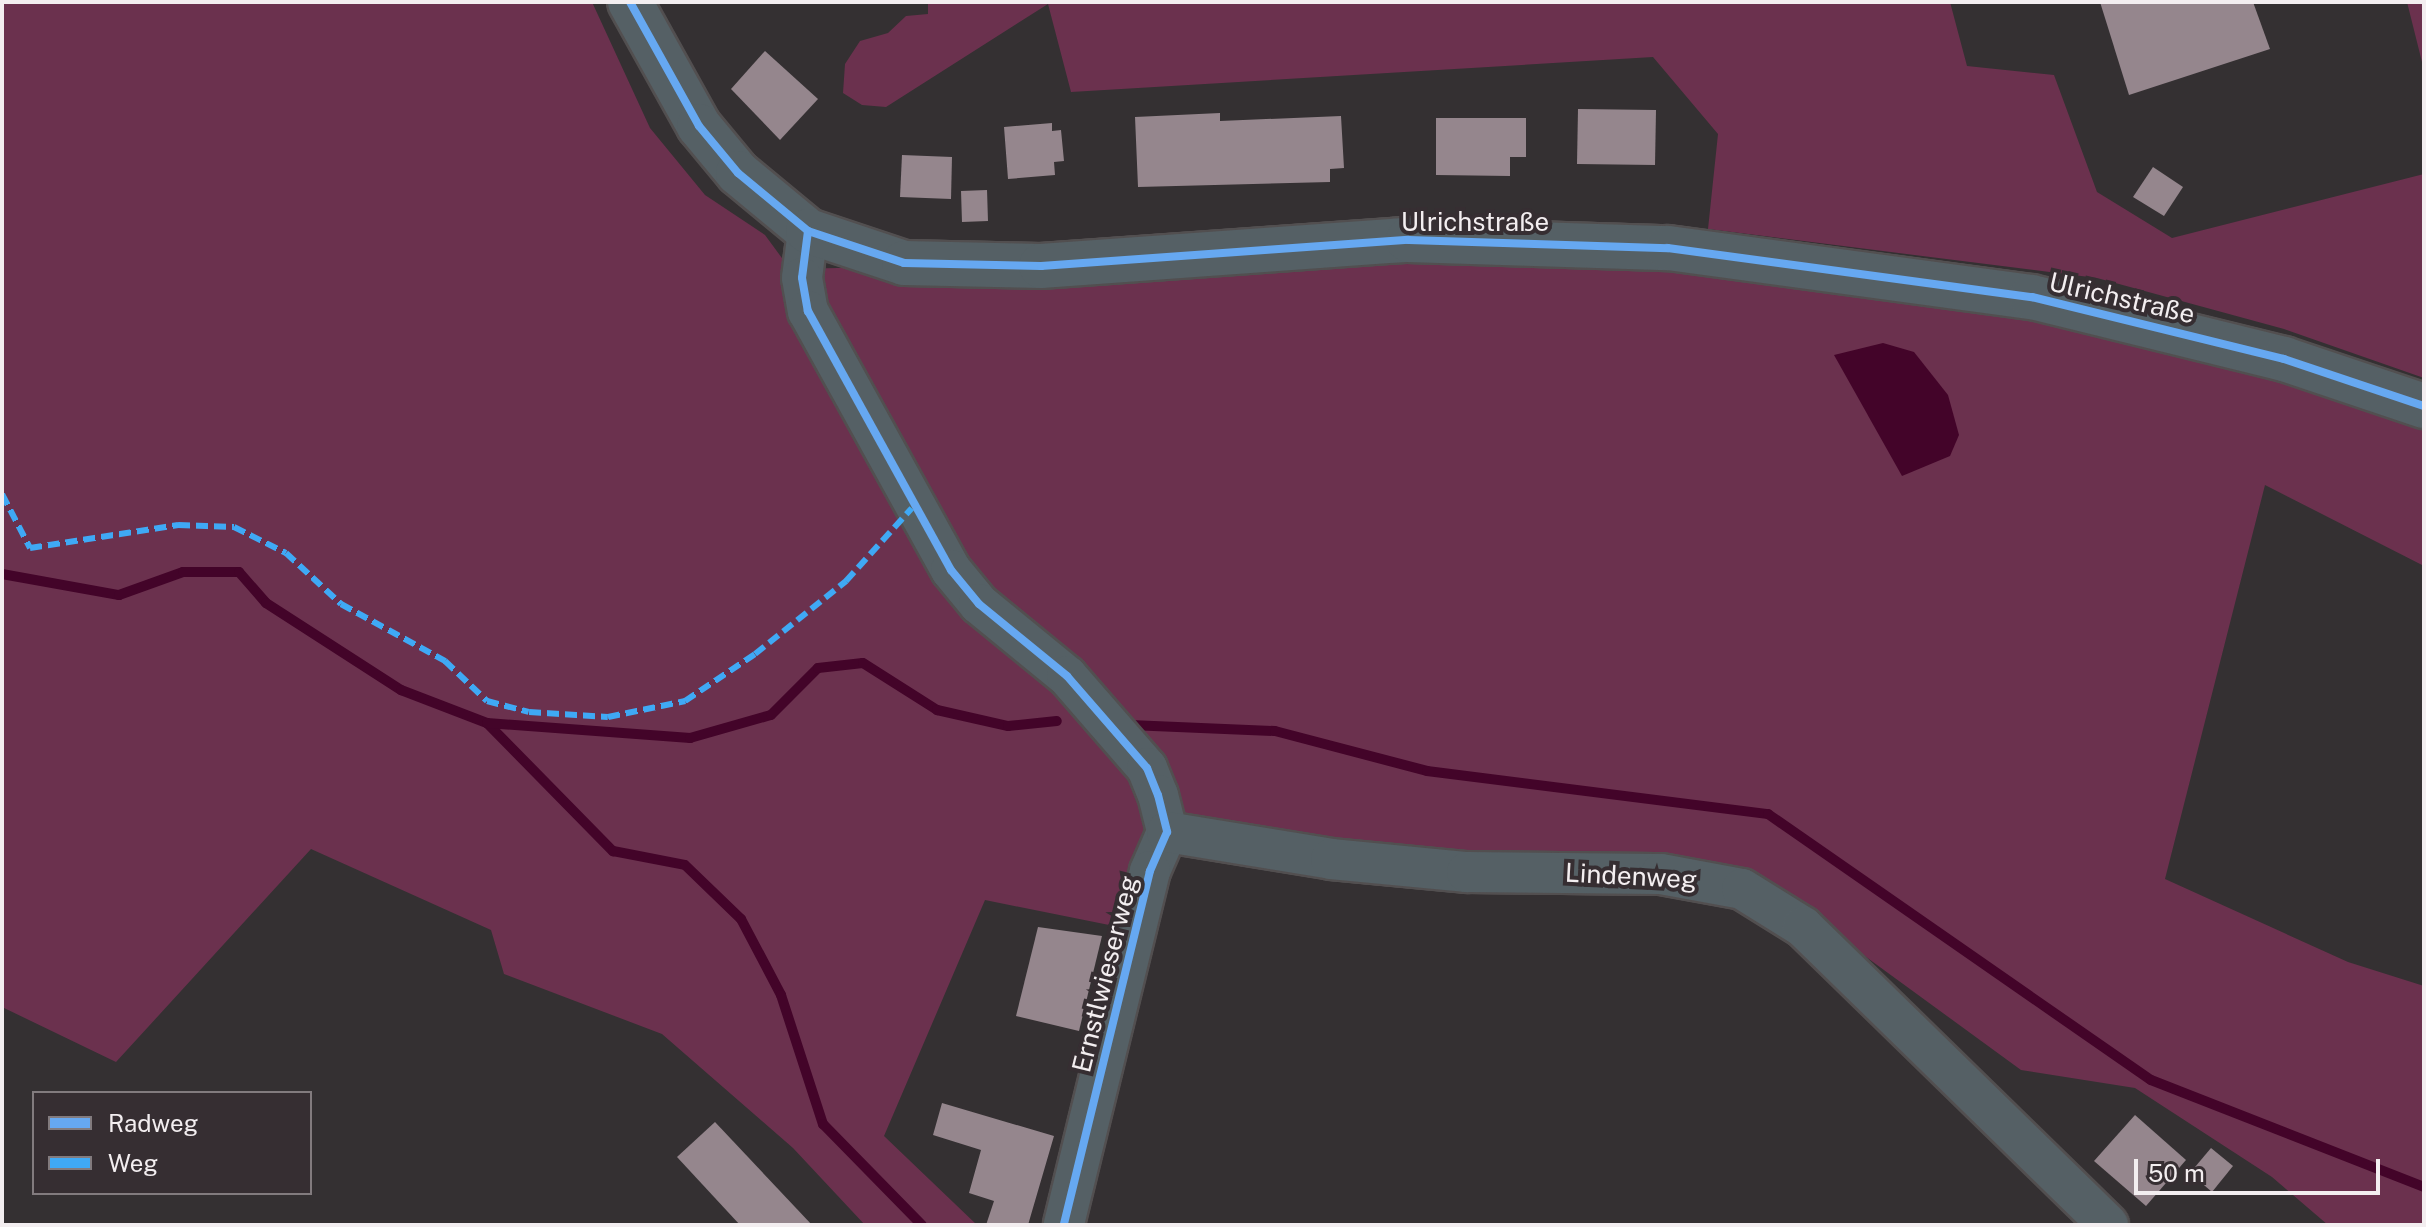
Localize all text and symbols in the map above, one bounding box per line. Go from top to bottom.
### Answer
street label: Ulrichstraße [1401,206,1549,238]
street label: Ulrichstraße [2046,266,2198,330]
street label: Lindenweg [1564,857,1698,895]
street label: Ernstlwieserweg [1065,872,1145,1076]
legend [32,1091,312,1195]
text: Radweg [108,1109,199,1137]
scale bar [2138,1143,2384,1193]
text: Weg [108,1149,158,1177]
text: 50 m [2148,1159,2205,1187]

